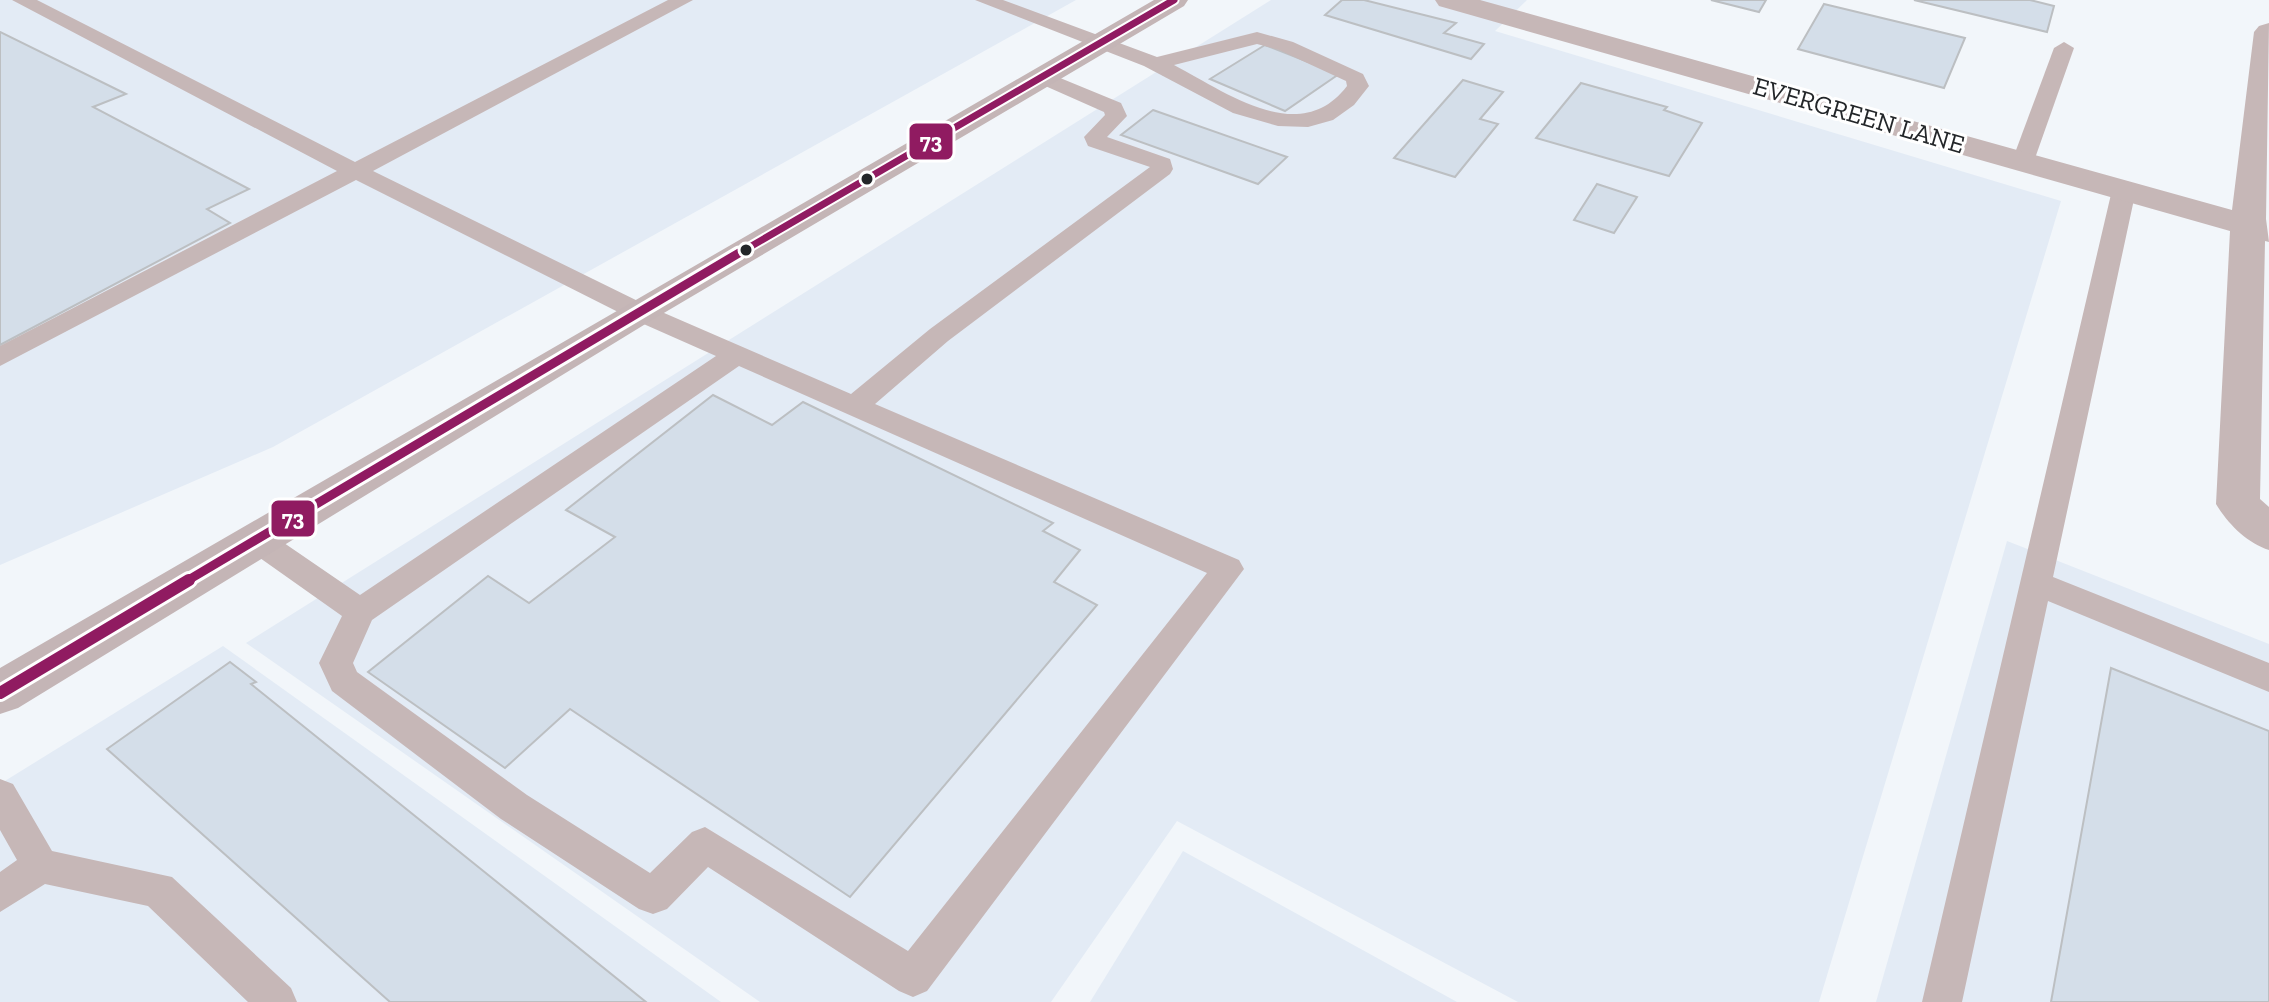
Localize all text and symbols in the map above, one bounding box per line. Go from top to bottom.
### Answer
street label: EVERGREEN LANE [1750,70,1968,160]
line badge: 73 [908,122,954,161]
text: 73 [920,128,943,155]
unlabelled marker [859,171,875,187]
unlabelled marker [738,242,754,258]
line badge: 73 [270,499,316,538]
text: 73 [282,505,305,532]

